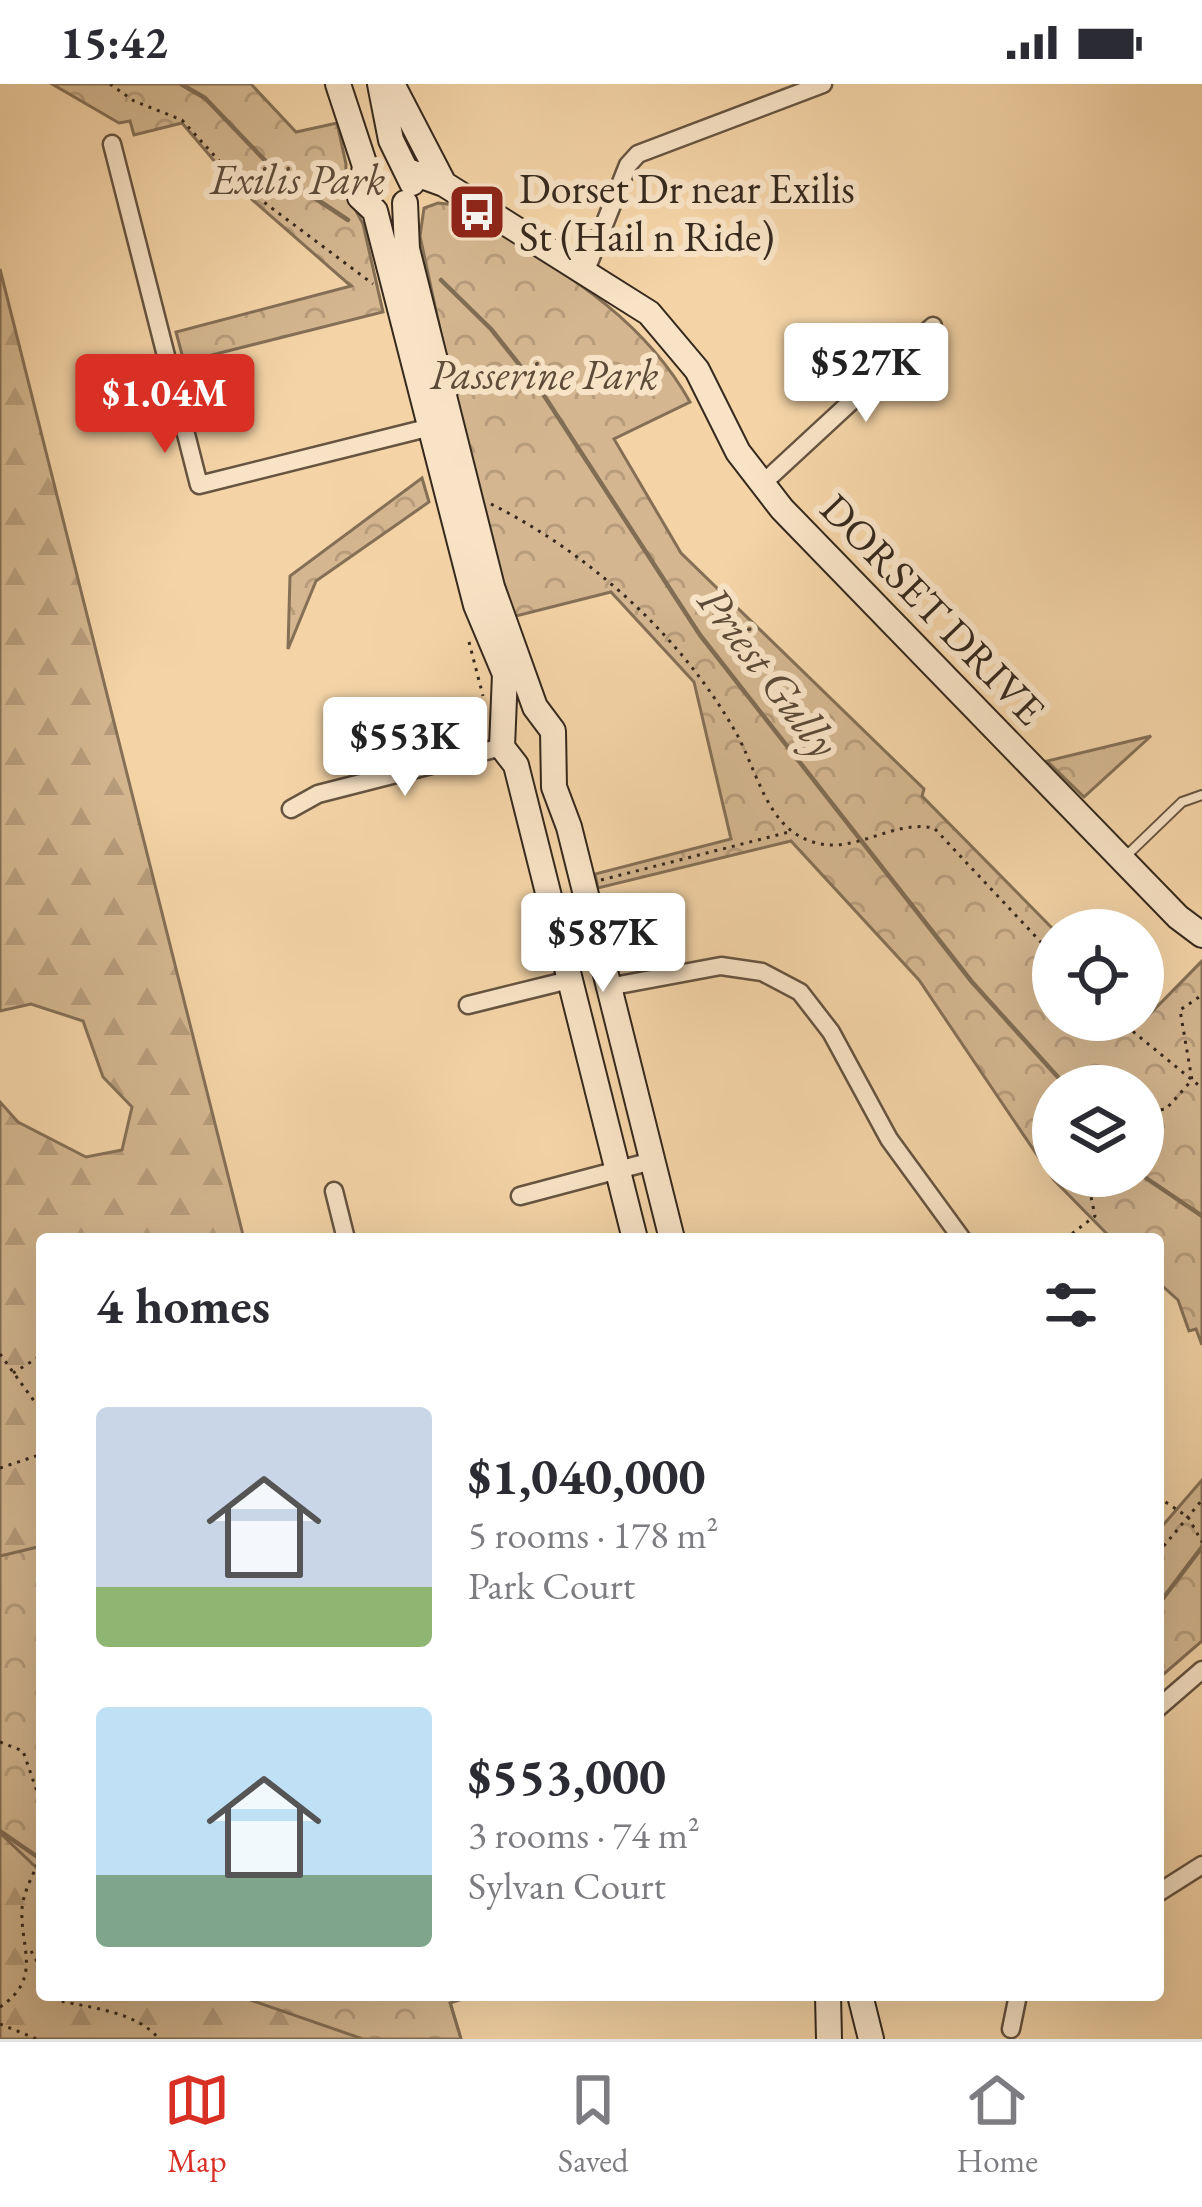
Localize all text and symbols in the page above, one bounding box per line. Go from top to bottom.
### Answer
text: 15:42 [60,13,168,71]
park label: Exilis Park [209,152,385,207]
place label: Dorset Dr near Exilis St (Hail n Ride) [519,161,855,264]
bus stop icon: Dorset Dr near Exilis St (Hail n Ride) [446,181,508,243]
pin: $527K [782,323,950,425]
text: $527K [811,336,921,387]
park label: Passerine Park [429,347,659,402]
pin: $1.04M [67,354,263,456]
text: $1.04M [102,367,228,418]
street label: DORSET DRIVE [809,482,1057,736]
water label: Priest Gully [685,573,853,769]
pin: $553K [321,697,489,799]
text: $553K [350,710,460,761]
pin: $587K [519,893,687,995]
text: $587K [548,906,658,957]
map controls [1032,909,1164,1197]
button: locate [1032,909,1164,1041]
button: layers [1032,1065,1164,1197]
text: 4 homes [96,1272,270,1338]
icon: filters [1038,1272,1104,1338]
text: $1,040,000 [468,1443,706,1509]
icon: home [192,1455,336,1599]
text: 5 rooms · 178 m² [468,1509,719,1560]
text: Park Court [468,1560,635,1611]
text: $553,000 [468,1743,666,1809]
icon: home [192,1755,336,1899]
text: 3 rooms · 74 m² [468,1809,700,1860]
text: Sylvan Court [468,1860,666,1911]
tab: Map [164,2067,230,2182]
tab: Saved [558,2067,629,2182]
tab: Home [956,2067,1038,2182]

